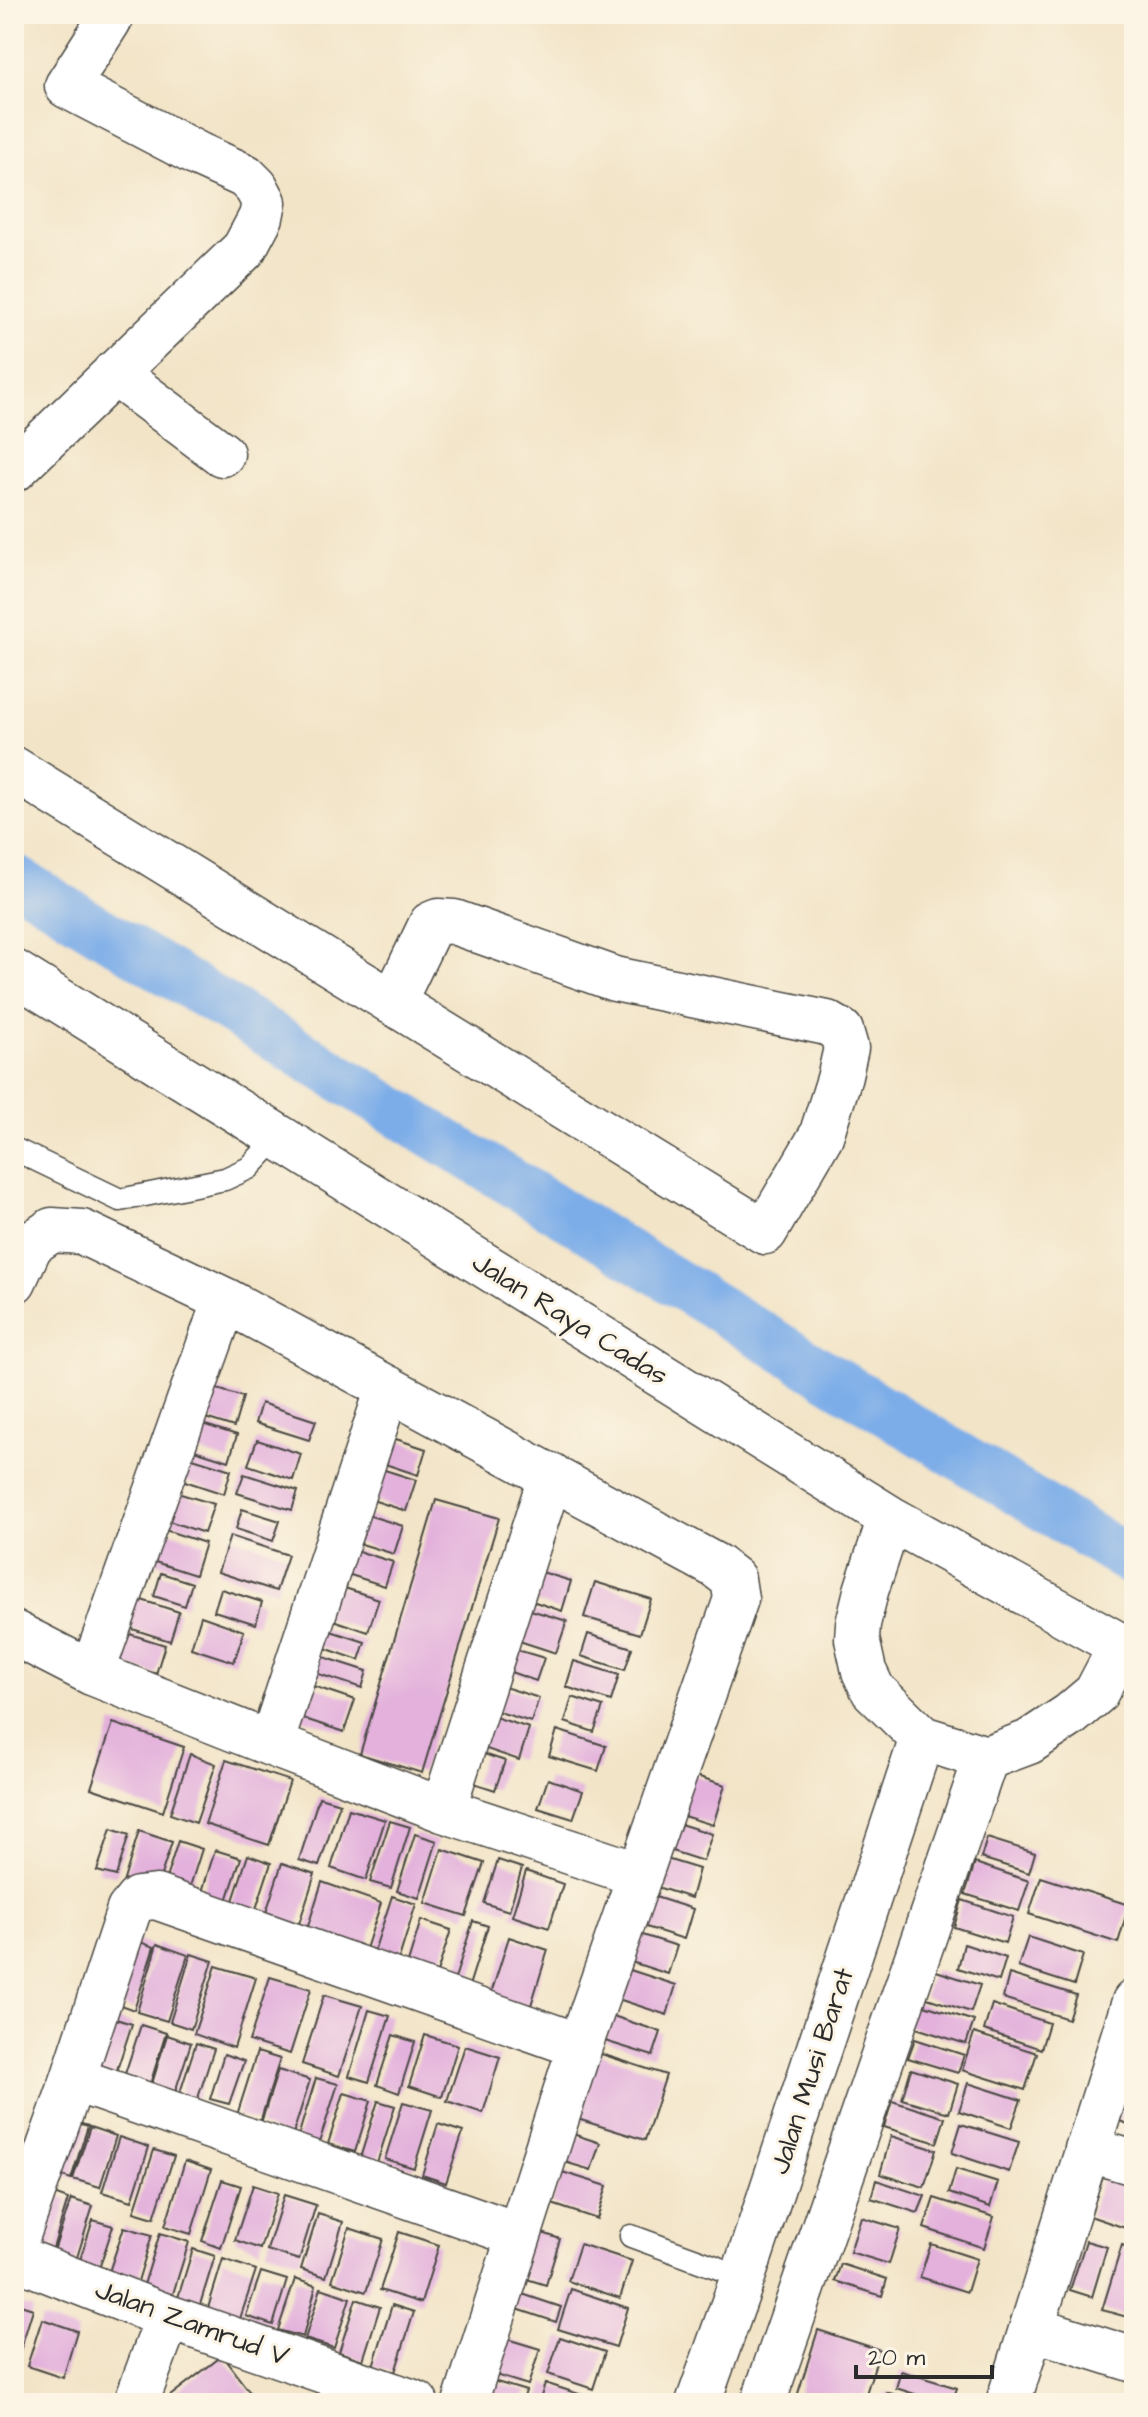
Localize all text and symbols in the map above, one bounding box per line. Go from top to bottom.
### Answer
street label: Jalan Raya Cadas [463,1243,676,1397]
street label: Jalan Musi Barat [760,1962,864,2179]
street label: Jalan Zamrud V [90,2270,295,2376]
scale bar [856,2329,992,2379]
text: 20 m [868,2341,925,2375]

